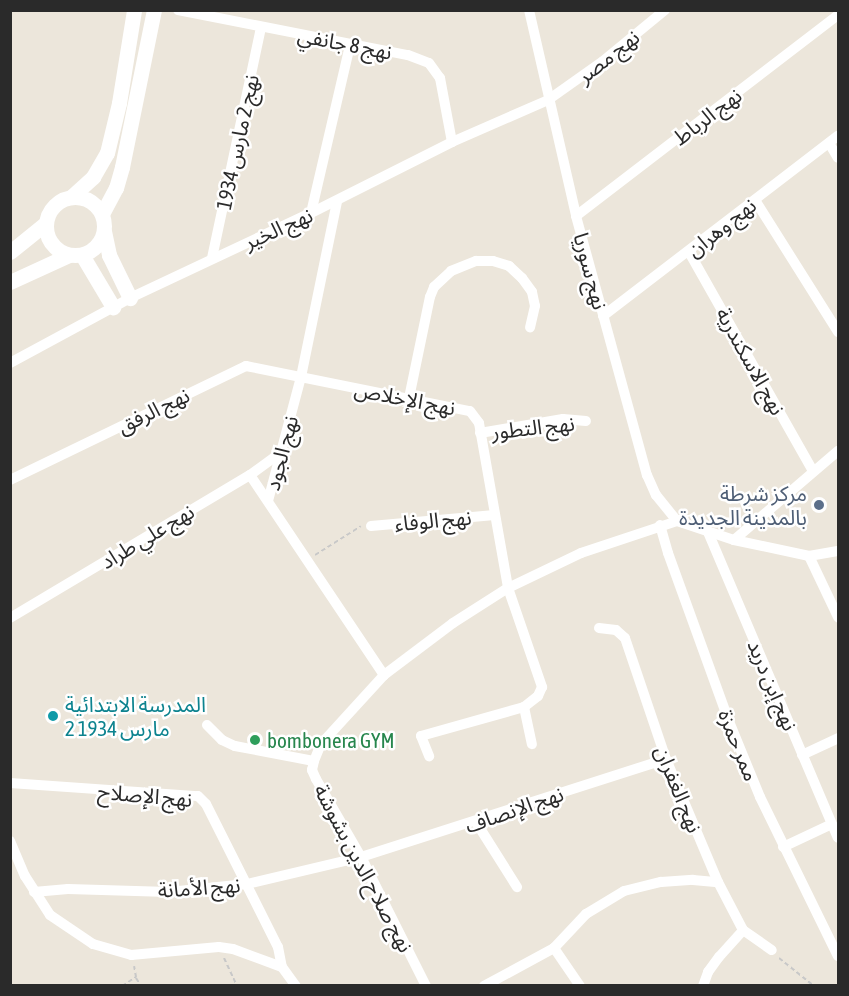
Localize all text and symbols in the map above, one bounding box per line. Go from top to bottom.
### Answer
street label: نهج 8 جانفي [296,22,394,64]
street label: نهج مصر [572,24,644,88]
street label: نهج 2 مارس 1934 [210,72,264,212]
street label: نهج الرباط [668,82,746,150]
street label: نهج وهران [681,192,761,262]
street label: نهج الخير [240,202,316,254]
street label: نهج سوريا [569,230,613,312]
street label: نهج الاسكندرية [711,303,791,419]
street label: نهج الإخلاص [352,376,458,420]
street label: نهج الرفق [113,382,193,438]
street label: نهج التطور [490,410,576,444]
street label: نهج الجود [259,413,303,493]
place label: مركز شرطة بالمدينة الجديدة [679,480,807,530]
street label: نهج علي طراد [96,498,198,574]
marker: مركز شرطة بالمدينة الجديدة [812,498,826,512]
street label: نهج الوفاء [393,504,473,536]
street label: نهج إبن دريد [743,636,803,734]
place label: المدرسة الابتدائية 2 مارس 1934 [65,691,206,741]
street label: ممر حمزة [713,706,765,784]
marker: المدرسة الابتدائية 2 مارس 1934 [46,709,60,723]
place label: bombonera GYM [267,727,394,753]
marker: bombonera GYM [248,733,262,747]
street label: نهج الغفران [650,742,708,836]
street label: نهج الإصلاح [97,778,193,812]
street label: نهج صلاح الدين بشوشة [309,780,419,956]
street label: نهج الإنصاف [462,780,566,838]
street label: نهج الأمانة [157,872,241,902]

